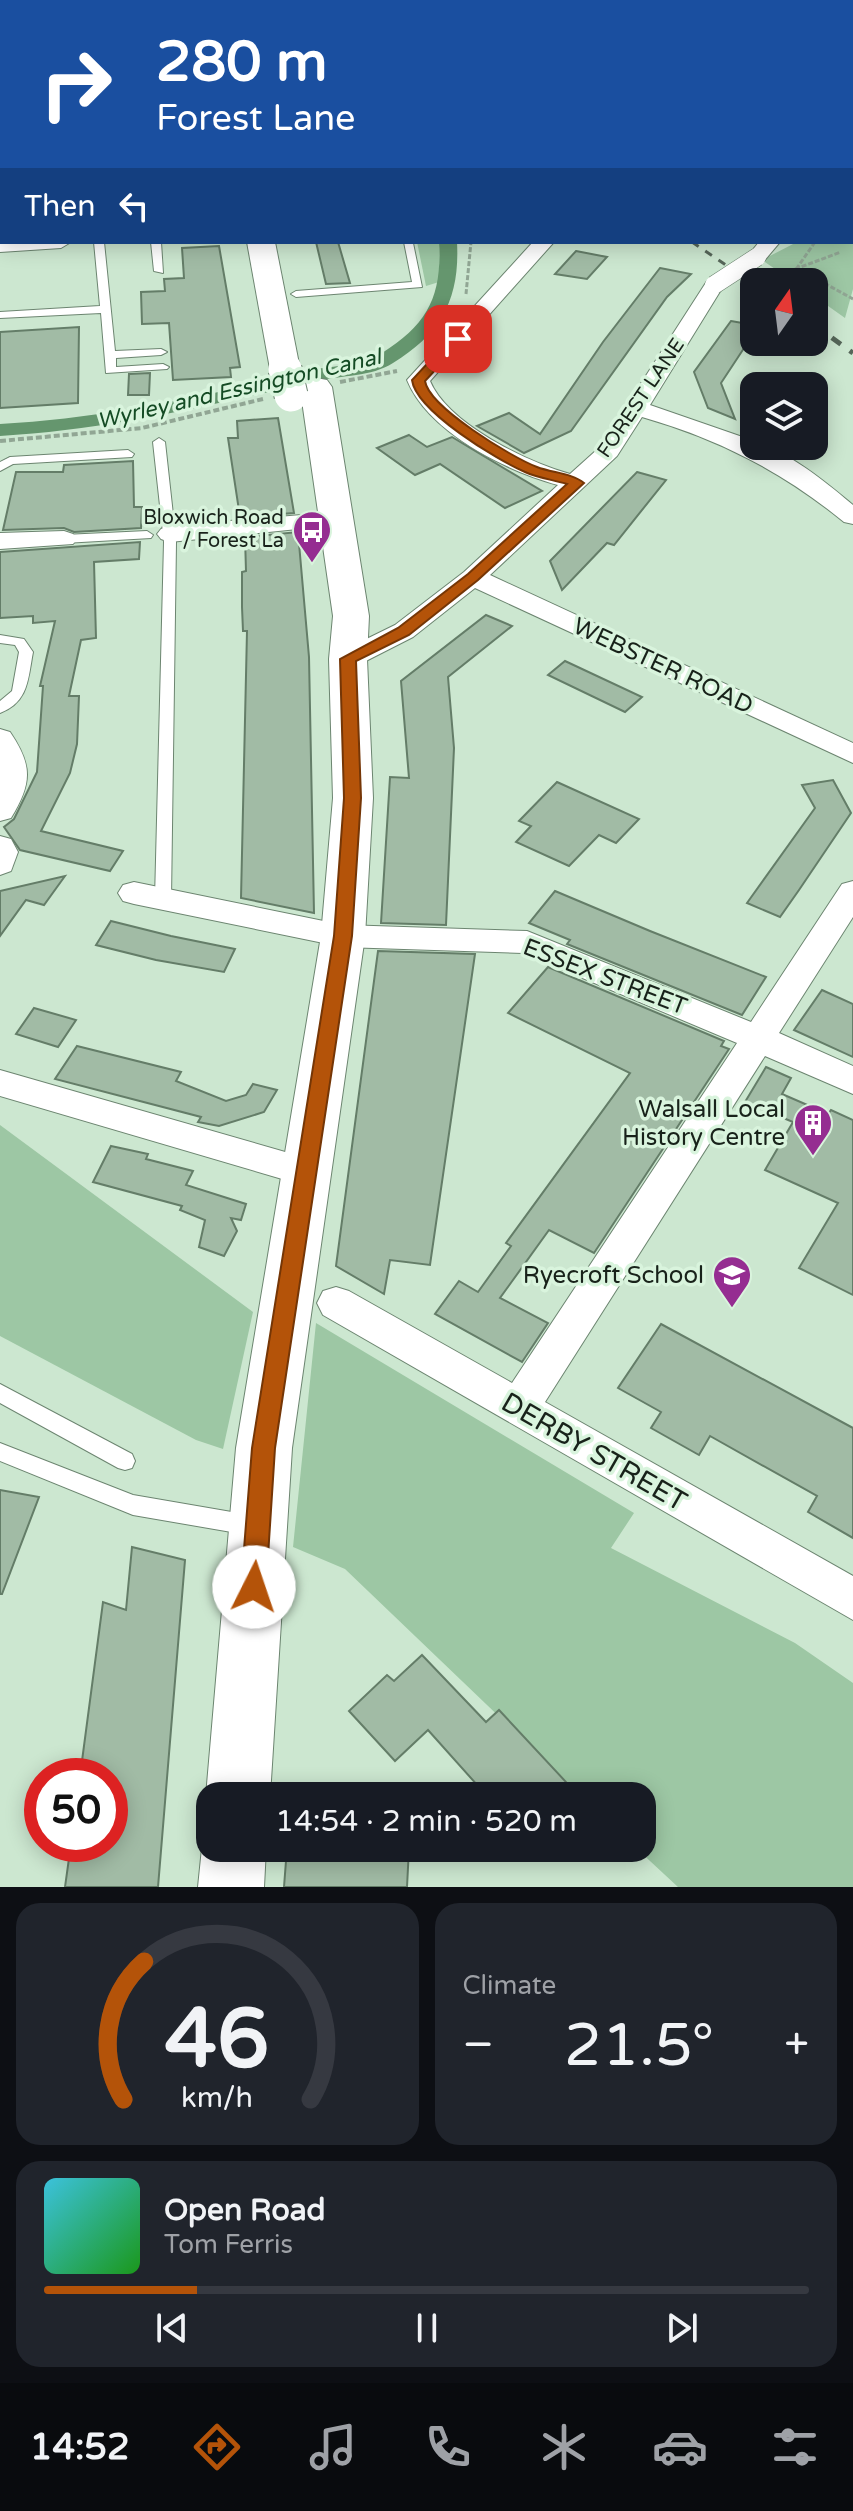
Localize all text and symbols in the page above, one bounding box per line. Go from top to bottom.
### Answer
text: 280 m [156,29,327,96]
icon: right [24,32,128,136]
text: Forest Lane [156,97,355,140]
icon: left [112,184,156,228]
text: Then [24,188,96,225]
north arrow [740,268,828,356]
map controls [740,268,828,460]
pin [424,305,492,373]
icon: arrive [436,317,480,361]
street label: FOREST LANE [592,334,690,462]
water label: Wyrley and Essington Canal [95,343,386,434]
button: layers [740,372,828,460]
place label: Bloxwich Road / Forest La [143,506,284,553]
bus stop icon: Bloxwich Road / Forest La [291,509,333,564]
street label: WEBSTER ROAD [568,612,758,720]
street label: ESSEX STREET [519,932,691,1022]
place label: Walsall Local History Centre [622,1095,785,1152]
building icon: Walsall Local History Centre [792,1102,834,1157]
school or university icon: Ryecroft School [711,1254,753,1309]
place label: Ryecroft School [523,1261,704,1290]
street label: DERBY STREET [495,1385,693,1519]
position arrow [212,1545,296,1629]
speed limit sign: 50 [24,1758,128,1862]
text: 14:54 · 2 min · 520 m [275,1803,577,1840]
text: Climate [463,1970,556,2001]
text: 46 [165,1990,269,2090]
text: 21.5° [564,2010,714,2082]
text: − [463,2019,494,2072]
text: + [784,2019,809,2072]
text: km/h [181,2081,253,2115]
text: Open Road [164,2192,325,2229]
text: Tom Ferris [164,2229,293,2260]
icon: previous [150,2306,194,2350]
icon: pause [405,2306,449,2350]
icon: next [660,2306,704,2350]
icon: directions [189,2419,245,2475]
icon: music [305,2419,361,2475]
icon: phone [420,2419,476,2475]
icon: climate [536,2419,592,2475]
icon: car [652,2419,708,2475]
icon: filters [767,2419,823,2475]
text: 14:52 [30,2426,130,2469]

